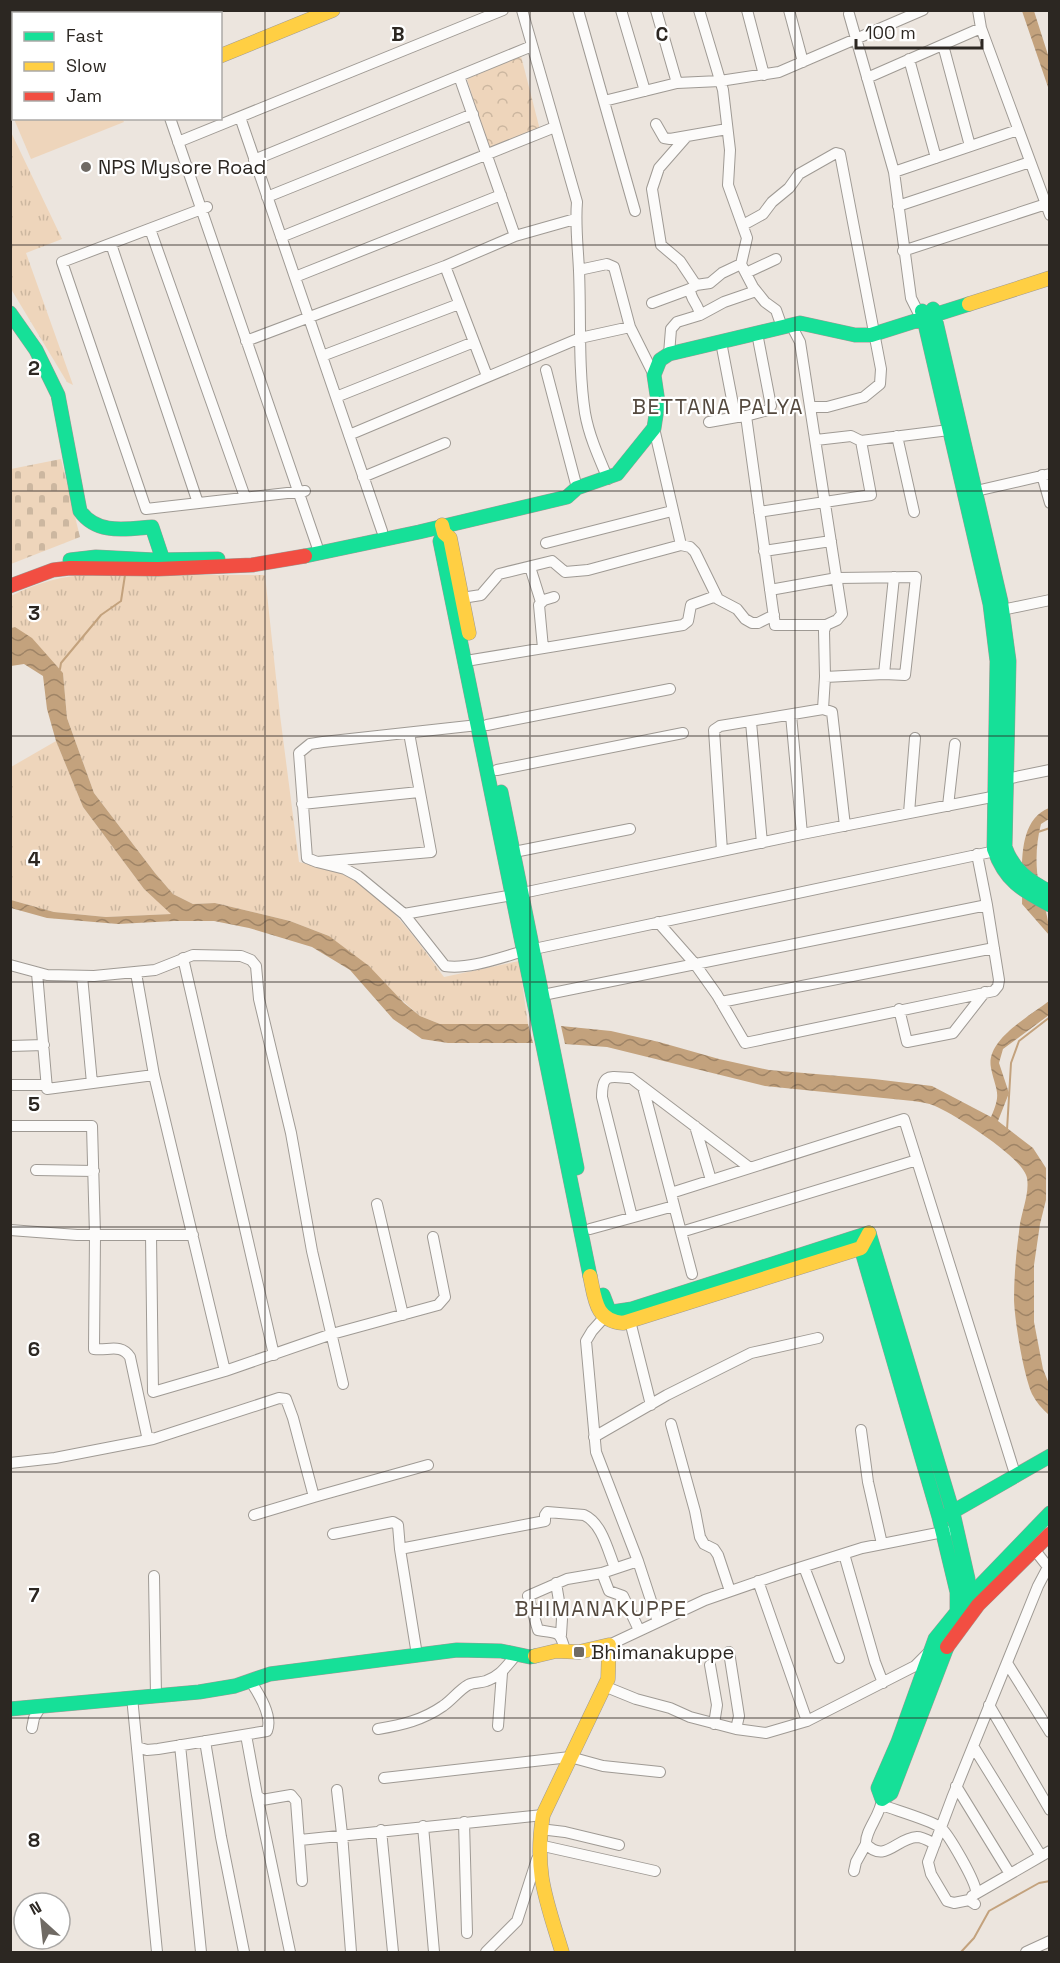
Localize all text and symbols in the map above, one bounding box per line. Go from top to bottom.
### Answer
legend [12,12,222,120]
scale bar [856,12,982,50]
text: B [391,21,405,47]
text: C [656,21,669,47]
text: 100 m [865,21,916,44]
text: Fast [66,24,103,47]
text: Slow [66,54,107,77]
text: Jam [66,84,102,107]
place label: NPS Mysore Road [98,154,266,180]
marker: NPS Mysore Road [79,160,93,174]
text: 2 [28,355,40,381]
district label: BETTANA PALYA [632,393,804,420]
text: 3 [28,600,40,626]
text: 4 [28,846,41,872]
text: 5 [28,1091,40,1117]
text: 6 [28,1336,40,1362]
text: 7 [28,1582,40,1608]
district label: BHIMANAKUPPE [514,1595,688,1622]
place label: Bhimanakuppe [591,1639,734,1665]
marker: Bhimanakuppe [572,1645,586,1659]
text: 8 [28,1827,40,1853]
north arrow [12,1891,72,1951]
text: N [26,1896,45,1920]

